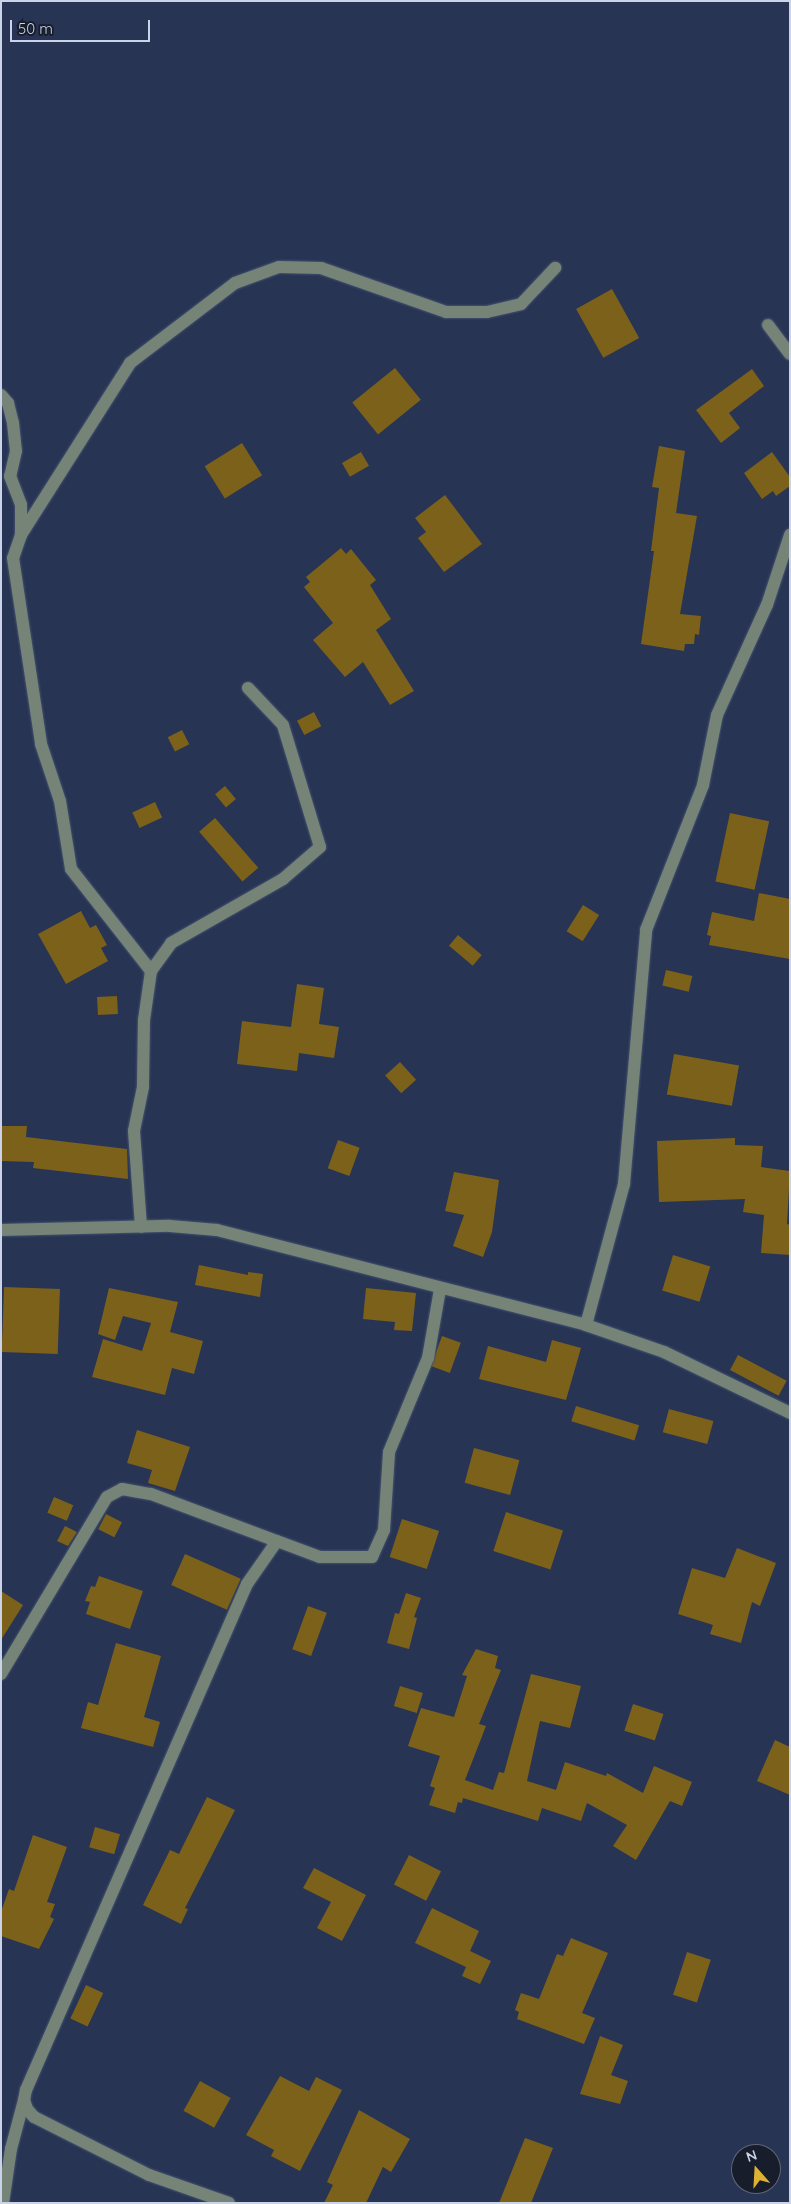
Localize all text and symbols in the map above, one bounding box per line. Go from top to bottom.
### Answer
scale bar [12,10,152,42]
text: 50 m [18,19,53,38]
north arrow [731,2144,781,2194]
text: N [744,2146,759,2166]

